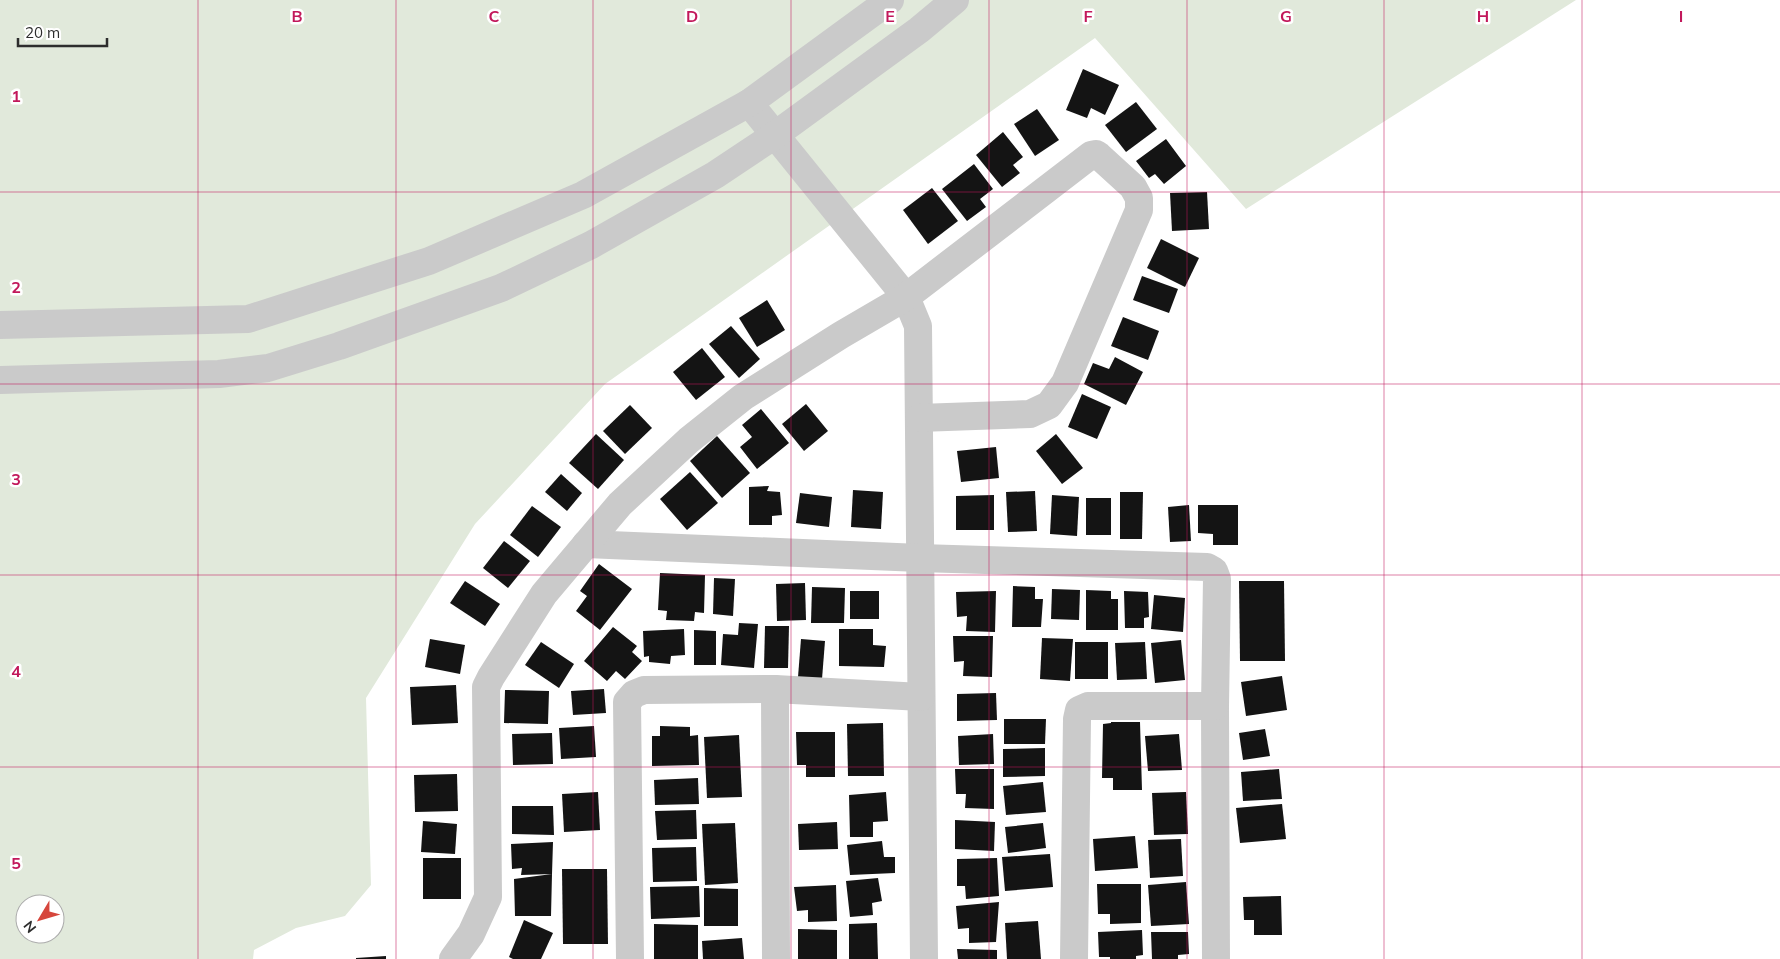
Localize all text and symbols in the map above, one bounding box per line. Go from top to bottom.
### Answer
text: B [291,6,303,26]
text: C [489,6,500,26]
text: D [686,6,698,26]
text: E [885,6,895,26]
text: F [1083,6,1093,26]
text: G [1280,6,1292,26]
text: H [1477,6,1489,26]
text: I [1679,6,1683,26]
scale bar [18,15,106,47]
text: 20 m [25,23,60,42]
text: 1 [11,86,21,106]
text: 2 [11,277,21,297]
text: 3 [11,469,21,489]
text: 4 [11,661,21,681]
text: 5 [11,853,21,873]
north arrow [15,894,65,944]
text: N [19,917,40,937]

